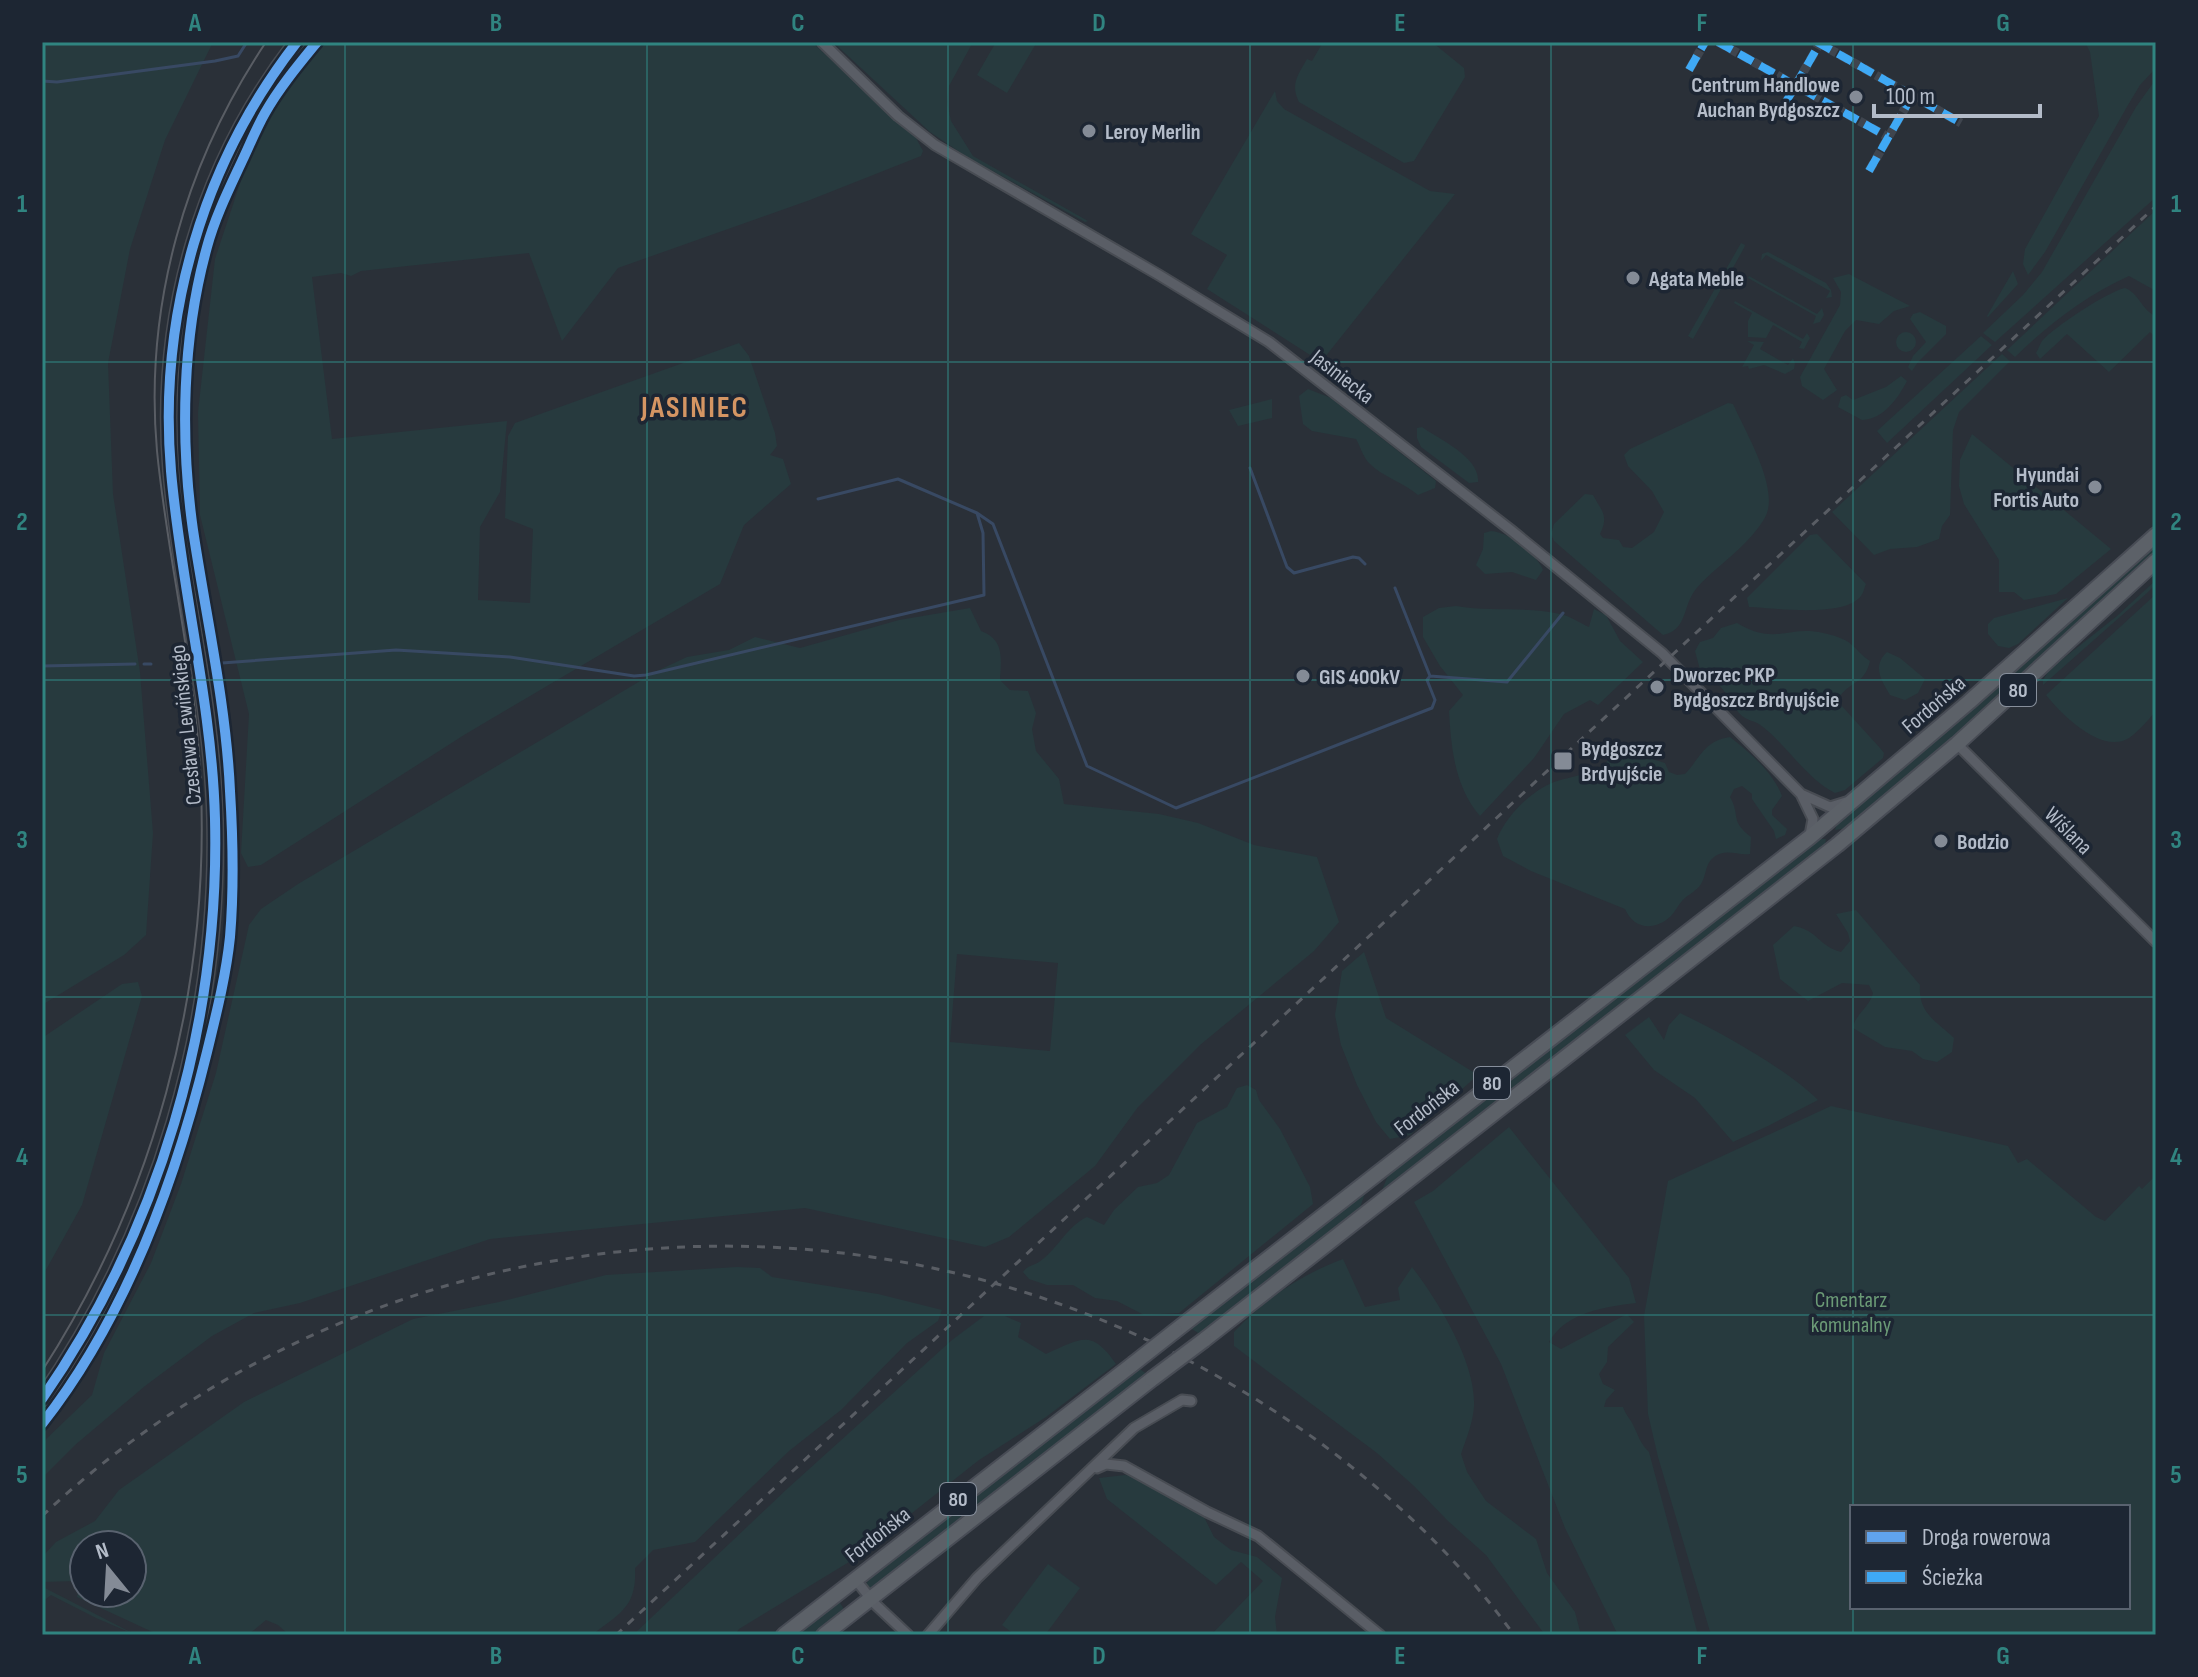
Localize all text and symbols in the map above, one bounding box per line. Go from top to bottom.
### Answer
text: A [188,8,202,39]
text: B [490,8,502,39]
text: C [791,8,805,39]
text: D [1092,8,1106,39]
text: E [1394,8,1406,39]
text: F [1697,8,1708,39]
text: G [1996,8,2010,39]
scale bar [1874,68,2040,118]
place label: Centrum Handlowe Auchan Bydgoszcz [1691,72,1841,124]
text: 100 m [1886,82,1935,111]
marker: Centrum Handlowe Auchan Bydgoszcz [1847,88,1865,106]
place label: Leroy Merlin [1105,119,1201,146]
marker: Leroy Merlin [1080,122,1098,140]
text: 1 [17,189,27,220]
text: 1 [2171,189,2181,220]
place label: Agata Meble [1648,266,1744,293]
marker: Agata Meble [1624,269,1642,287]
street label: Jasiniecka [1304,343,1379,410]
district label: JASINIEC [640,390,749,426]
place label: Hyundai Fortis Auto [1993,462,2079,514]
marker: Hyundai Fortis Auto [2086,478,2104,496]
text: 2 [16,507,28,538]
text: 2 [2170,507,2182,538]
street label: Czesława Lewińskiego [165,643,208,806]
place label: Dworzec PKP Bydgoszcz Brdyujście [1673,662,1839,714]
place label: GIS 400kV [1319,664,1400,691]
marker: GIS 400kV [1294,667,1312,685]
street label: Fordońska [1897,670,1971,740]
road number: 80 [2000,674,2036,706]
marker: Dworzec PKP Bydgoszcz Brdyujście [1648,678,1666,696]
place label: Bydgoszcz Brdyujście [1581,736,1663,788]
marker: Bydgoszcz Brdyujście [1552,750,1574,772]
street label: Wiślana [2038,801,2098,861]
text: 3 [16,825,28,856]
text: 3 [2170,825,2182,856]
place label: Bodzio [1957,829,2009,856]
marker: Bodzio [1932,832,1950,850]
road number: 80 [1474,1067,1510,1099]
street label: Fordońska [1389,1074,1465,1142]
text: 4 [16,1142,28,1173]
text: 4 [2170,1142,2182,1173]
park label: Cmentarz komunalny [1811,1287,1892,1339]
text: 5 [16,1460,28,1491]
text: 5 [2170,1460,2182,1491]
road number: 80 [940,1483,976,1515]
street label: Fordońska [840,1501,916,1569]
legend [1850,1505,2130,1609]
text: Droga rowerowa [1922,1523,2051,1552]
north arrow [68,1529,148,1609]
text: N [93,1537,112,1566]
text: Ścieżka [1922,1563,1983,1592]
text: A [188,1641,202,1672]
text: B [490,1641,502,1672]
text: C [791,1641,805,1672]
text: D [1092,1641,1106,1672]
text: E [1394,1641,1406,1672]
text: F [1697,1641,1708,1672]
text: G [1996,1641,2010,1672]

